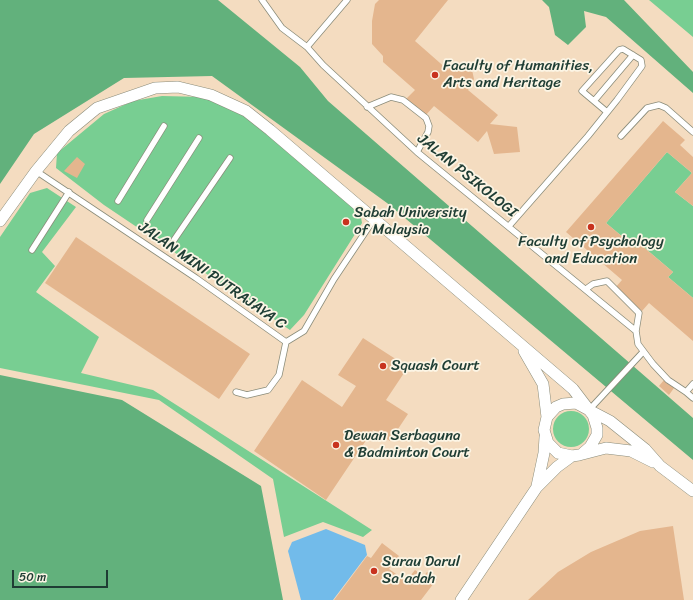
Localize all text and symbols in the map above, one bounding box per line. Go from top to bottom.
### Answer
place label: Faculty of Humanities, Arts and Heritage [443,57,593,92]
marker: Faculty of Humanities, Arts and Heritage [430,70,440,80]
street label: JALAN PSIKOLOGI [413,130,521,222]
place label: Sabah University of Malaysia [354,204,467,239]
marker: Sabah University of Malaysia [341,217,351,227]
street label: JALAN MINI PUTRAJAYA C [135,218,289,334]
marker: Faculty of Psychology and Education [586,222,596,232]
place label: Faculty of Psychology and Education [518,233,664,268]
place label: Squash Court [391,357,480,375]
marker: Squash Court [378,361,388,371]
place label: Dewan Serbaguna & Badminton Court [344,427,470,462]
marker: Dewan Serbaguna & Badminton Court [331,440,341,450]
place label: Surau Darul Sa'adah [382,553,460,588]
scale bar [14,562,110,588]
text: 50 m [19,566,46,588]
marker: Surau Darul Sa'adah [369,566,379,576]

